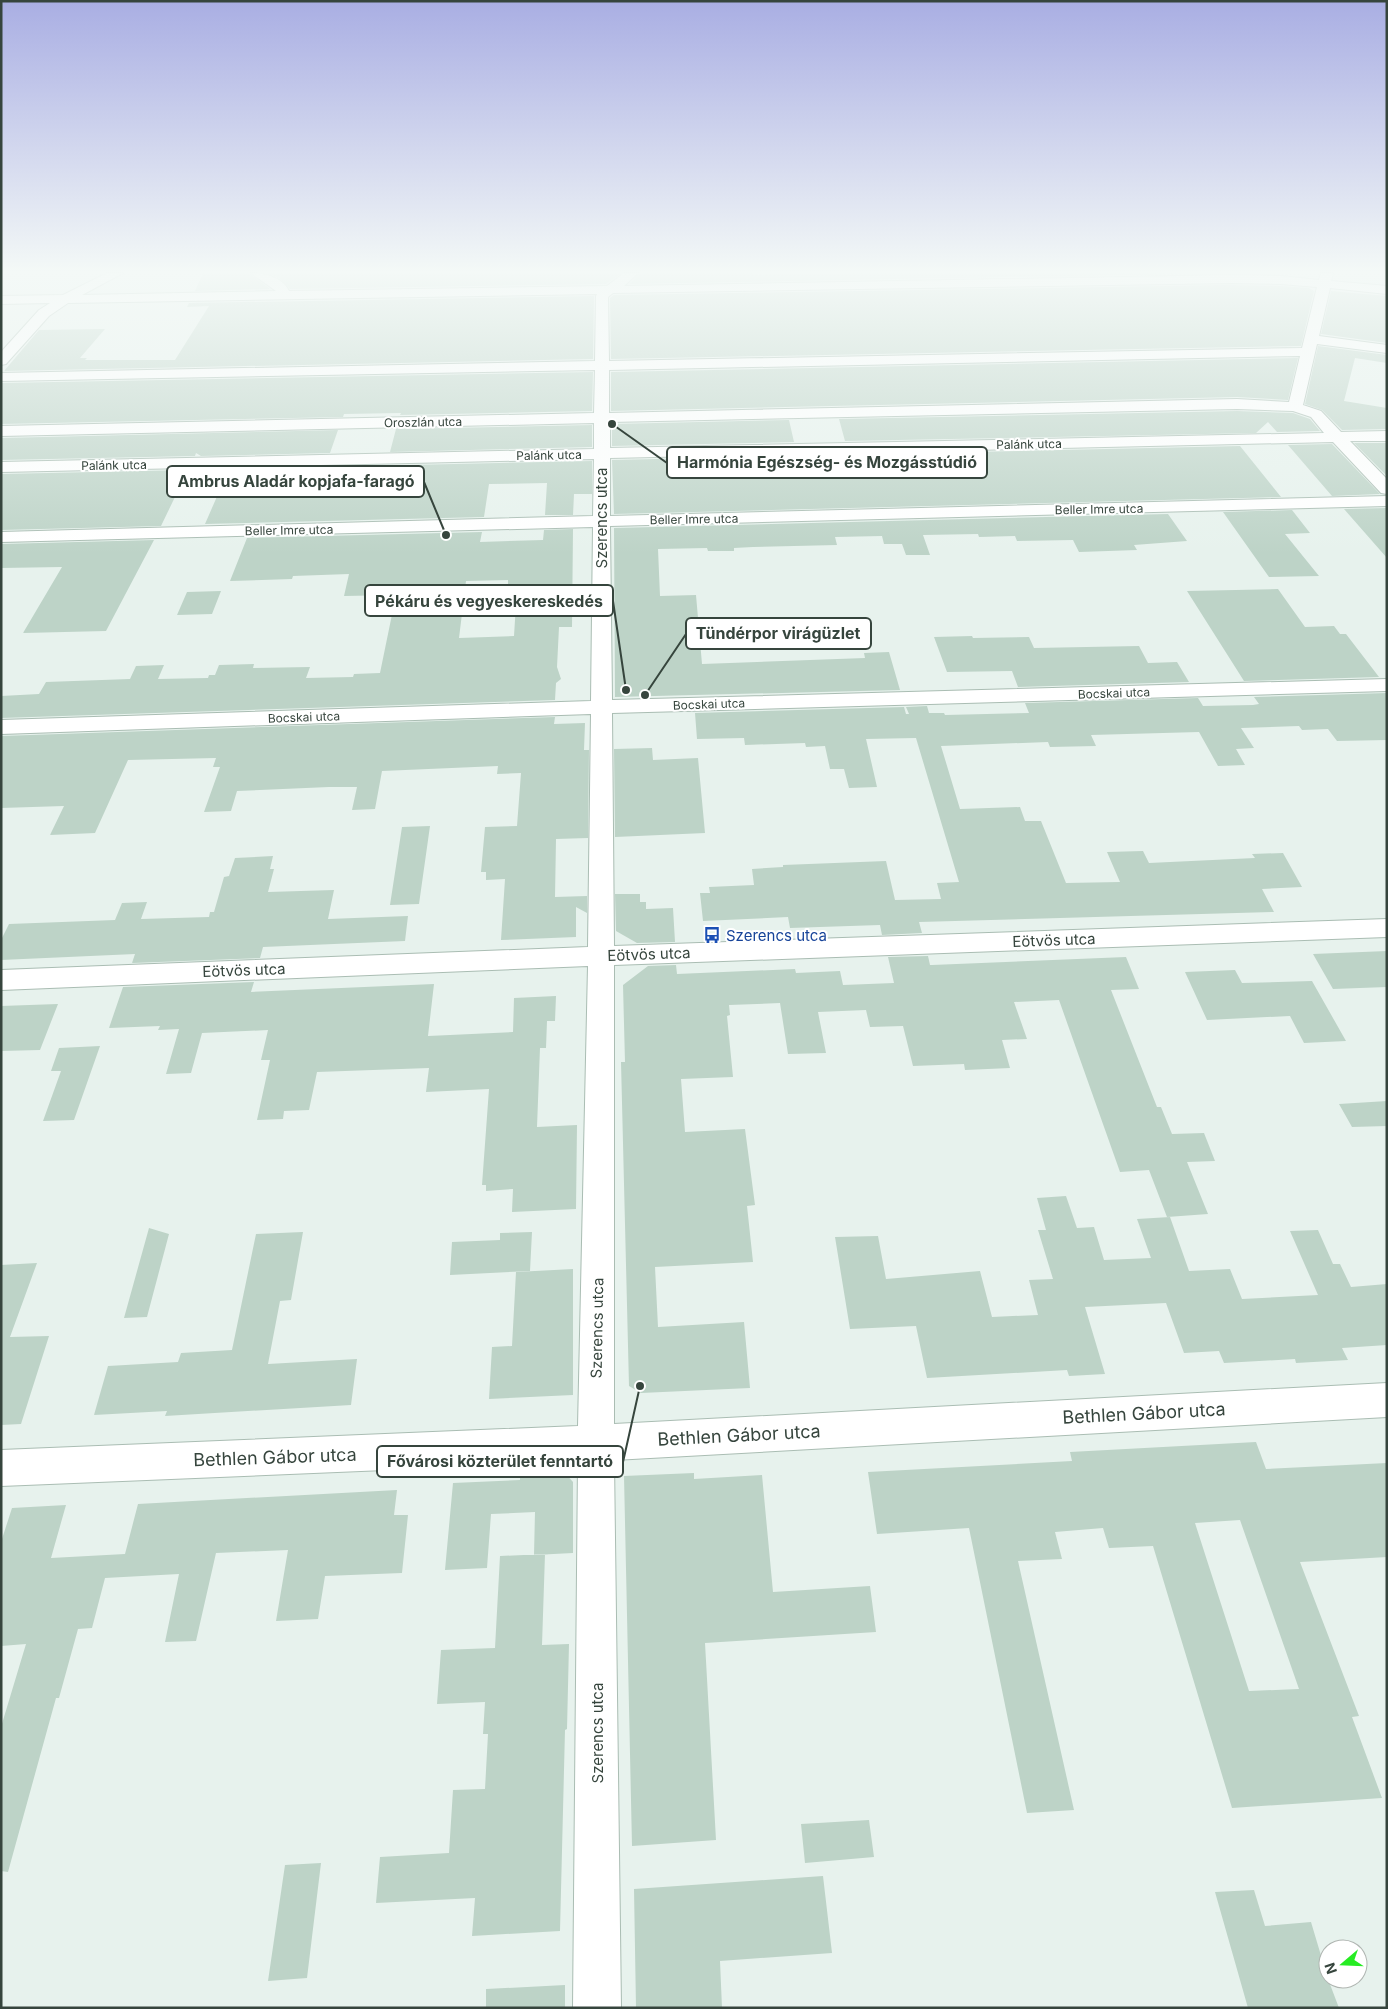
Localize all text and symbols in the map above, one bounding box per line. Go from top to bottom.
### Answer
street label: Oroszlán utca [384,414,462,430]
street label: Palánk utca [996,436,1062,452]
street label: Palánk utca [516,447,582,463]
callout: Harmónia Egészség- és Mozgásstúdió [667,447,987,478]
text: Harmónia Egészség- és Mozgásstúdió [677,452,977,472]
street label: Palánk utca [81,457,147,473]
callout: Ambrus Aladár kopjafa-faragó [167,466,424,497]
street label: Szerencs utca [592,468,611,568]
text: Ambrus Aladár kopjafa-faragó [177,471,415,491]
street label: Beller Imre utca [1055,501,1143,517]
street label: Beller Imre utca [650,511,738,527]
street label: Beller Imre utca [245,522,333,538]
callout: Pékáru és vegyeskereskedés [365,585,613,616]
text: Pékáru és vegyeskereskedés [375,591,603,611]
callout: Tündérpor virágüzlet [686,618,871,649]
text: Tündérpor virágüzlet [696,623,861,643]
street label: Bocskai utca [1078,684,1150,702]
street label: Bocskai utca [673,695,745,713]
street label: Bocskai utca [268,708,340,726]
bus stop icon: Szerencs utca [702,925,722,945]
place label: Szerencs utca [726,926,827,945]
street label: Eötvös utca [1012,929,1096,951]
street label: Eötvös utca [607,943,691,965]
street label: Eötvös utca [202,959,286,981]
street label: Szerencs utca [587,1277,607,1379]
street label: Bethlen Gábor utca [1062,1398,1226,1428]
street label: Bethlen Gábor utca [657,1420,821,1450]
street label: Bethlen Gábor utca [193,1444,357,1470]
callout: Fővárosi közterület fenntartó [377,1446,623,1477]
text: Fővárosi közterület fenntartó [387,1451,613,1471]
street label: Szerencs utca [588,1683,607,1783]
north arrow [1318,1939,1368,1989]
text: N [1320,1961,1340,1976]

